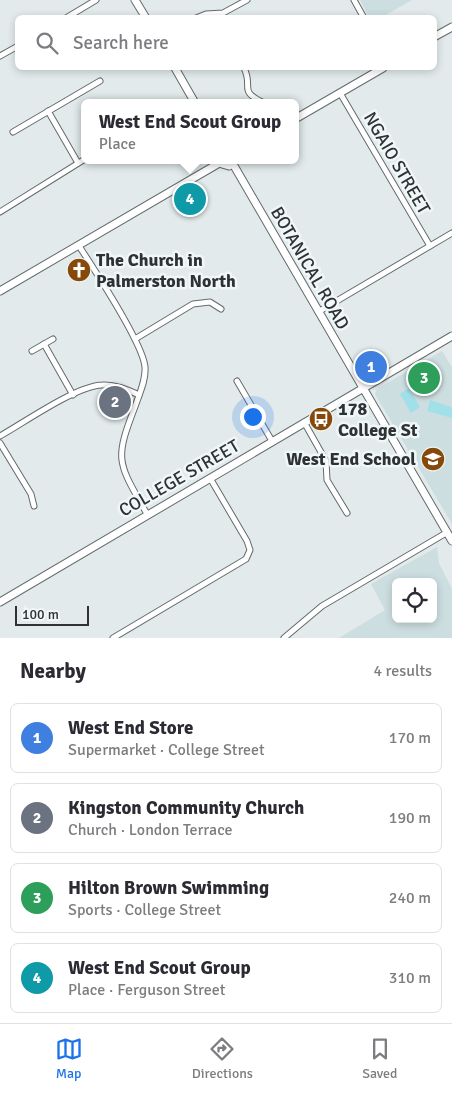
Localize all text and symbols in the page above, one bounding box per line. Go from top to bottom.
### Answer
search box [15,15,437,70]
icon: search [33,29,61,57]
text: Search here [73,31,169,55]
popup [81,99,299,164]
street label: NGAIO STREET [359,108,435,218]
text: West End Scout Group [99,110,281,134]
text: Place [99,134,136,154]
pin: 4 [174,180,206,218]
street label: BOTANICAL ROAD [266,203,354,333]
place label: The Church in Palmerston North [96,249,236,292]
church icon: The Church in Palmerston North [66,257,92,283]
pin: 1 [355,348,387,386]
pin: 3 [408,359,440,397]
pin: 2 [99,383,131,421]
place label: 178 College St [338,398,418,441]
your location [240,404,266,430]
bus stop icon: 178 College St [308,406,334,432]
street label: COLLEGE STREET [115,435,243,521]
school or university icon: West End School [420,446,446,472]
place label: West End School [286,448,416,470]
map controls [392,578,437,623]
button: locate [392,578,437,623]
scale bar [15,603,89,626]
text: 100 m [22,606,59,623]
text: Nearby [20,658,86,684]
text: 4 results [373,661,432,681]
text: West End Store [68,716,193,740]
text: 1 [33,728,41,748]
text: 170 m [389,728,431,748]
text: Supermarket · College Street [68,740,265,760]
text: Kingston Community Church [68,796,304,820]
text: 2 [33,808,41,828]
text: 190 m [389,808,431,828]
text: Church · London Terrace [68,820,233,840]
text: Hilton Brown Swimming [68,876,269,900]
text: 3 [33,888,41,908]
text: 240 m [389,888,431,908]
text: Sports · College Street [68,900,221,920]
text: West End Scout Group [68,956,251,980]
text: 4 [33,968,41,988]
text: 310 m [389,968,431,988]
text: Place · Ferguson Street [68,980,225,1000]
tab: Map [55,1035,83,1082]
tab: Directions [192,1035,253,1082]
tab: Saved [362,1035,397,1082]

